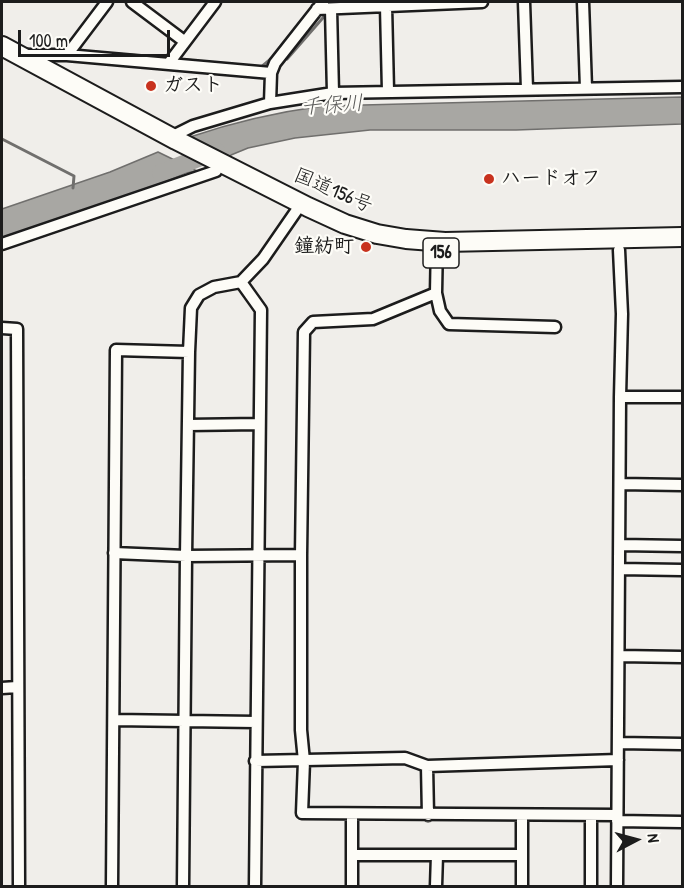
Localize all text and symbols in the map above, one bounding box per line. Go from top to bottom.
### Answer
scale bar [21,18,172,56]
text: 100 m [29,28,68,53]
place label: ガスト [163,74,223,98]
marker: ガスト [144,79,158,93]
water label: 千保川 [300,91,364,121]
street label: 国道156号 [290,164,376,218]
place label: ハードオフ [501,167,601,191]
marker: ハードオフ [482,172,496,186]
place label: 鐘紡町 [294,235,354,259]
road number: 156 [423,238,459,268]
marker: 鐘紡町 [359,240,373,254]
north arrow [606,810,666,870]
text: N [643,833,665,843]

